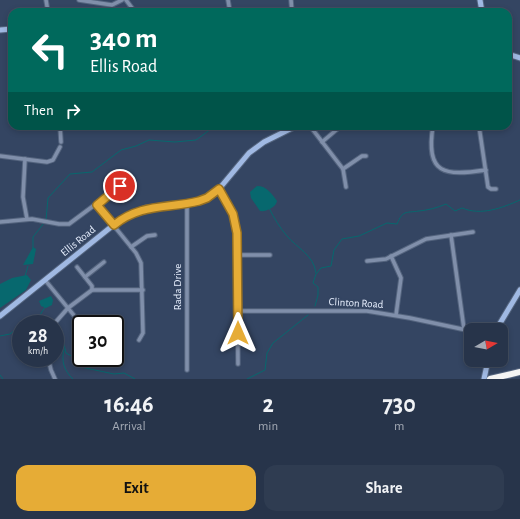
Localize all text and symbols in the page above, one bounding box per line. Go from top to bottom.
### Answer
icon: left [24,24,76,76]
text: 340 m [90,25,158,53]
text: Ellis Road [90,58,157,76]
icon: right [62,100,84,122]
text: Then [24,103,54,118]
pin [103,169,137,203]
icon: arrive [109,175,131,197]
street label: Ellis Road [59,224,98,258]
street label: Rada Drive [172,264,183,310]
street label: Clinton Road [328,296,384,310]
position arrow [217,312,259,354]
speed limit sign: 30 [72,315,124,367]
north arrow [464,323,508,367]
map controls [464,323,508,367]
text: 28 [28,326,48,346]
text: km/h [28,346,48,356]
text: 16:46 [104,393,154,417]
text: 2 [262,393,274,417]
text: 730 [382,393,416,417]
text: Arrival [112,420,146,433]
text: min [258,420,278,433]
text: m [394,420,404,433]
button: Exit [16,465,256,511]
button: Share [264,465,504,511]

